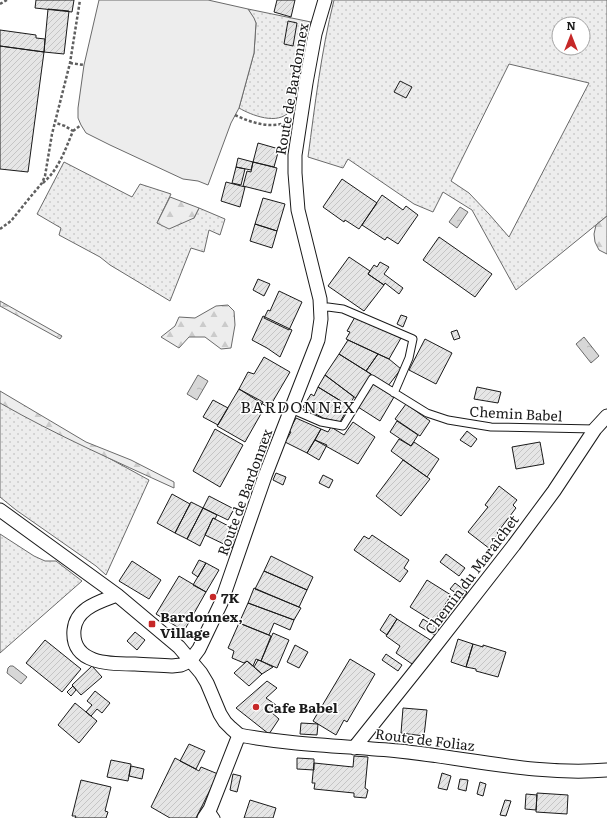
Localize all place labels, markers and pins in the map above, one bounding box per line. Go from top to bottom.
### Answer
place label: 7K [221,587,240,607]
marker: 7K [208,592,218,602]
place label: Bardonnex, Village [160,606,243,642]
marker: Bardonnex, Village [147,619,157,629]
place label: Cafe Babel [264,697,338,717]
marker: Cafe Babel [251,702,261,712]

